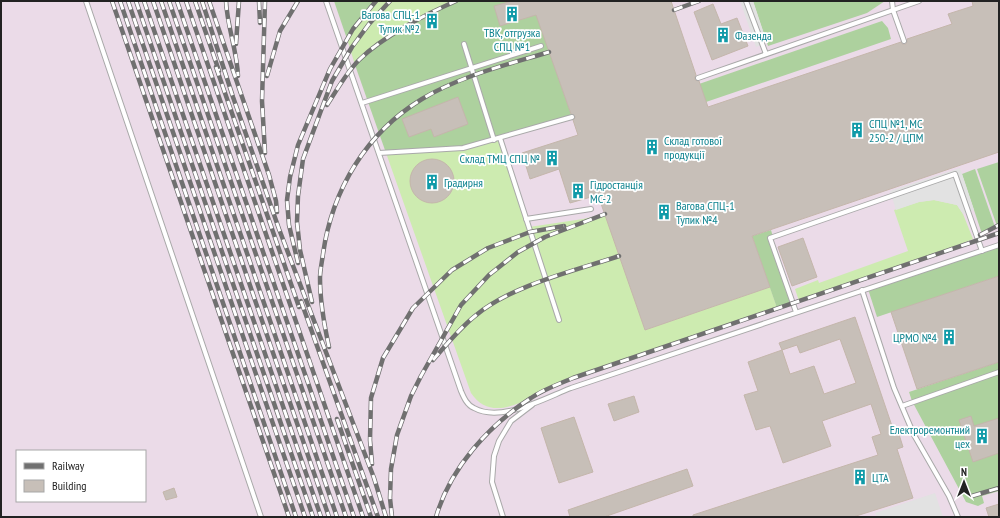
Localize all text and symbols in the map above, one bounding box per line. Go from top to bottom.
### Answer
building icon: ТВК, отгрузка СПЦ №1 [503,5,521,23]
place label: Вагова СПЦ-1 Тупик №2 [361,7,420,36]
building icon: Вагова СПЦ-1 Тупик №2 [423,12,441,30]
place label: ТВК, отгрузка СПЦ №1 [484,25,541,54]
building icon: Фазенда [714,26,732,44]
place label: Фазенда [735,28,772,43]
place label: СПЦ №1, МС 250-2 / ЦПМ [869,116,923,145]
building icon: СПЦ №1, МС 250-2 / ЦПМ [848,121,866,139]
place label: Склад готової продукції [664,133,722,162]
building icon: Склад готової продукції [643,138,661,156]
building icon: Склад ТМЦ СПЦ № [543,149,561,167]
place label: Склад ТМЦ СПЦ № [459,151,540,166]
building icon: Градирня [423,173,441,191]
place label: Градирня [444,175,483,190]
place label: Гідростанція МС-2 [590,177,643,206]
building icon: Гідростанція МС-2 [569,182,587,200]
place label: Вагова СПЦ-1 Тупик №4 [676,198,735,227]
building icon: Вагова СПЦ-1 Тупик №4 [655,203,673,221]
building icon: ЦРМО №4 [940,328,958,346]
place label: ЦРМО №4 [893,330,938,345]
place label: Електроремонтний цех [890,422,970,451]
building icon: Електроремонтний цех [973,427,991,445]
legend [16,450,146,502]
text: Railway [52,458,85,473]
north arrow [944,462,984,502]
text: N [961,465,967,479]
building icon: ЦТА [851,468,869,486]
place label: ЦТА [872,470,889,485]
text: Building [52,478,87,493]

